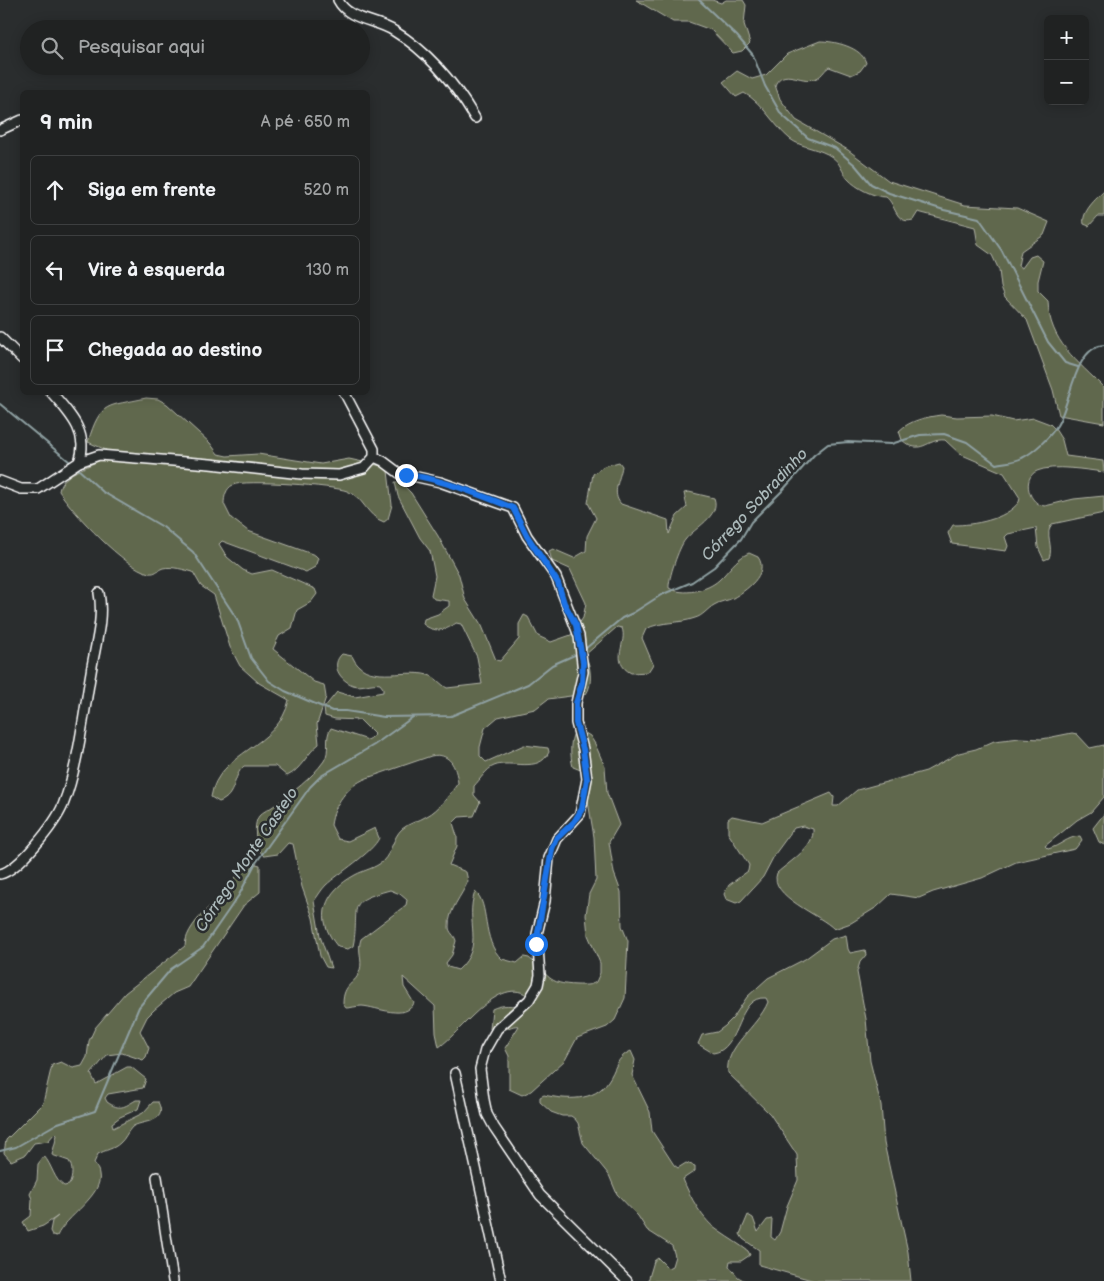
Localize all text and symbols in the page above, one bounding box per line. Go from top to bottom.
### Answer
map controls [1044,15,1089,105]
button: + [1044,15,1089,60]
search box [20,20,370,75]
icon: search [38,34,66,62]
text: Pesquisar aqui [78,36,205,59]
button: − [1044,60,1089,105]
text: 9 min [40,110,93,135]
text: A pé · 650 m [261,113,350,132]
icon: ahead [41,176,69,204]
text: Siga em frente [88,179,216,202]
text: 520 m [303,181,349,200]
icon: left [41,256,69,284]
text: Vire à esquerda [88,259,225,282]
text: 130 m [306,261,349,280]
icon: arrive [41,336,69,364]
text: Chegada ao destino [88,339,262,362]
water label: Córrego Sobradinho [698,445,812,565]
route end [395,464,418,487]
water label: Córrego Monte Castelo [192,784,302,936]
route start [525,933,548,956]

